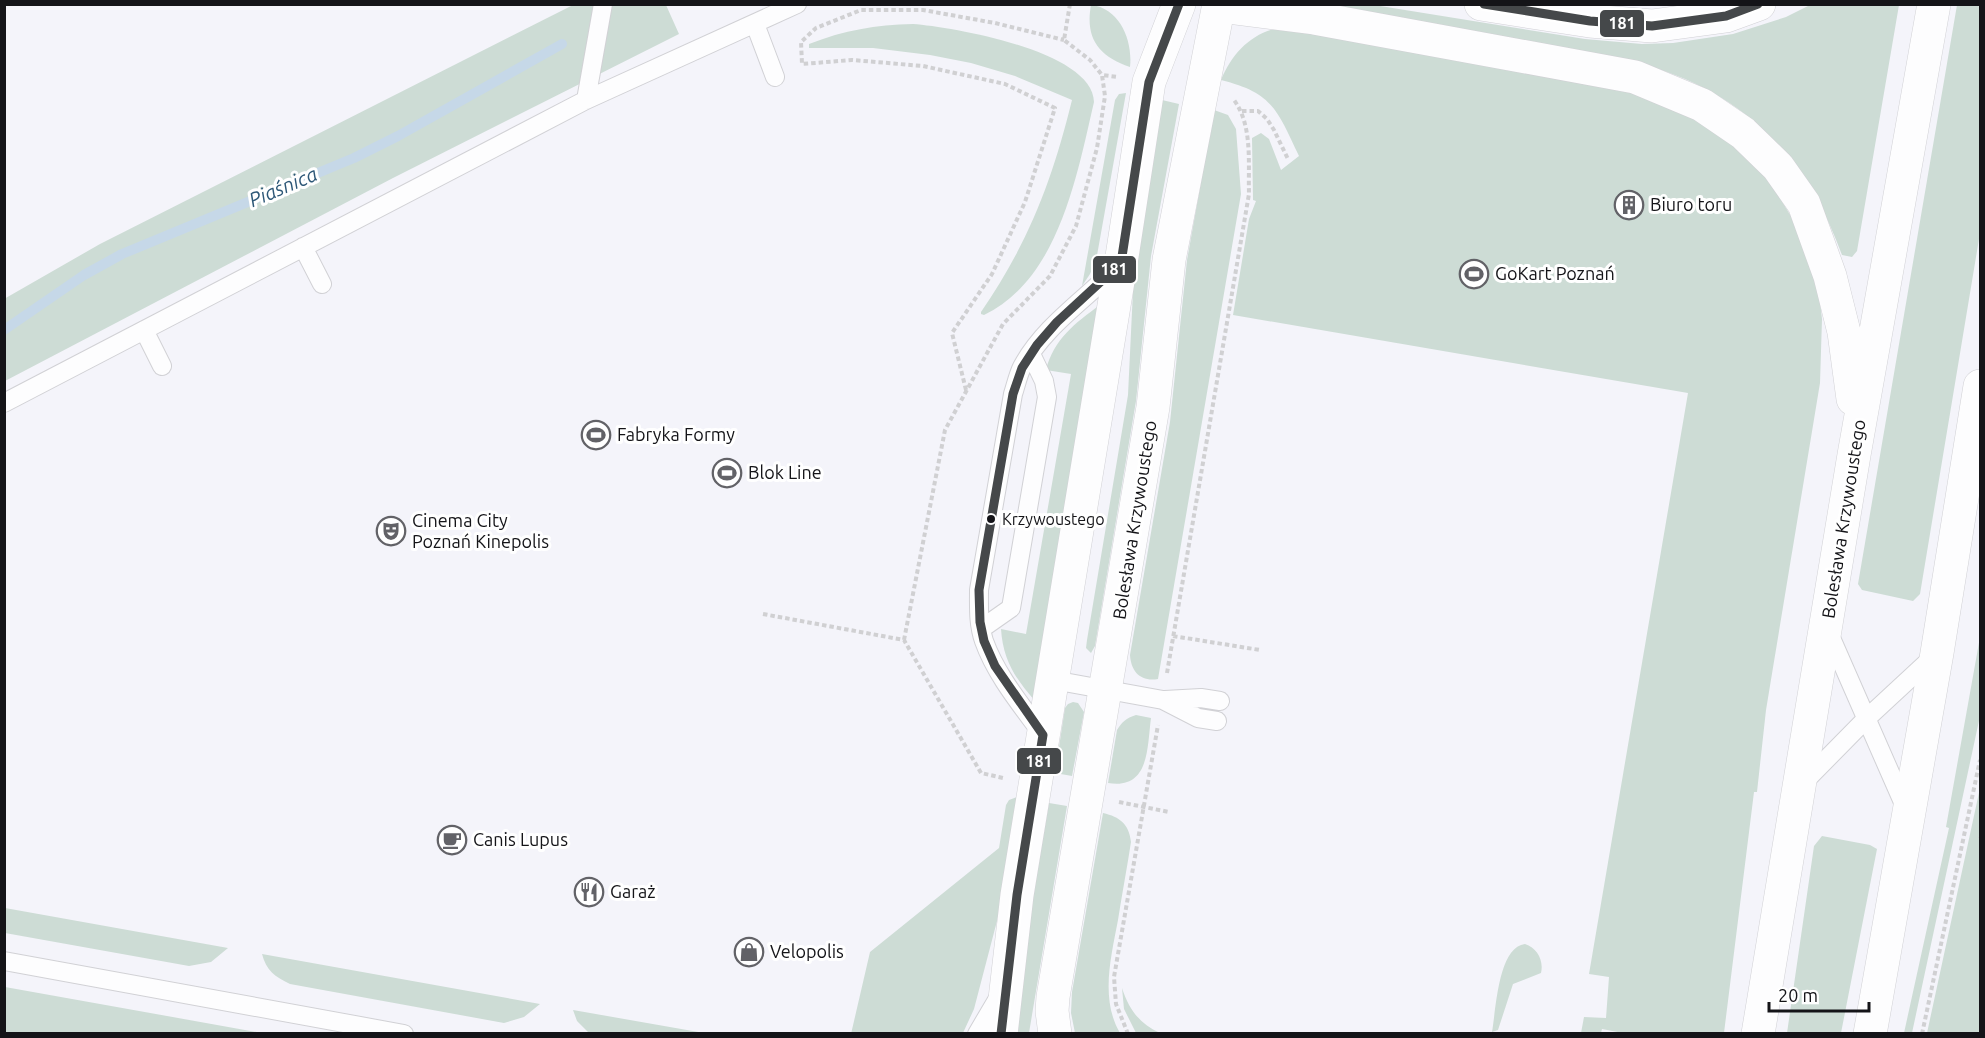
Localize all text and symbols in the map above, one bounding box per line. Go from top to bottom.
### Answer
line badge: 181 [1599,9,1645,38]
text: 181 [1608,14,1636,32]
water label: Piaśnica [245,162,321,211]
building icon: Biuro toru [1613,189,1645,221]
place label: Biuro toru [1650,194,1732,214]
line badge: 181 [1092,255,1137,284]
sports icon: GoKart Poznań [1458,258,1490,290]
text: 181 [1100,260,1128,278]
place label: GoKart Poznań [1495,263,1615,283]
street label: Bolesława Krzywoustego [1817,418,1869,620]
sports icon: Fabryka Formy [580,419,612,451]
street label: Bolesława Krzywoustego [1108,419,1160,621]
place label: Fabryka Formy [617,424,735,444]
sports icon: Blok Line [711,457,743,489]
place label: Blok Line [748,462,822,482]
place label: Cinema City Poznań Kinepolis [412,510,549,551]
place label: Krzywoustego [1002,510,1105,528]
marker: Krzywoustego [985,513,997,525]
theatre icon: Cinema City Poznań Kinepolis [375,515,407,547]
line badge: 181 [1016,747,1062,775]
text: 181 [1025,752,1053,770]
cafe icon: Canis Lupus [436,824,468,856]
place label: Canis Lupus [473,829,568,849]
restaurant icon: Garaż [573,876,605,908]
place label: Garaż [610,881,656,901]
shop icon: Velopolis [733,936,765,968]
place label: Velopolis [770,941,844,961]
scale bar [1769,975,1870,1013]
text: 20 m [1778,985,1818,1005]

